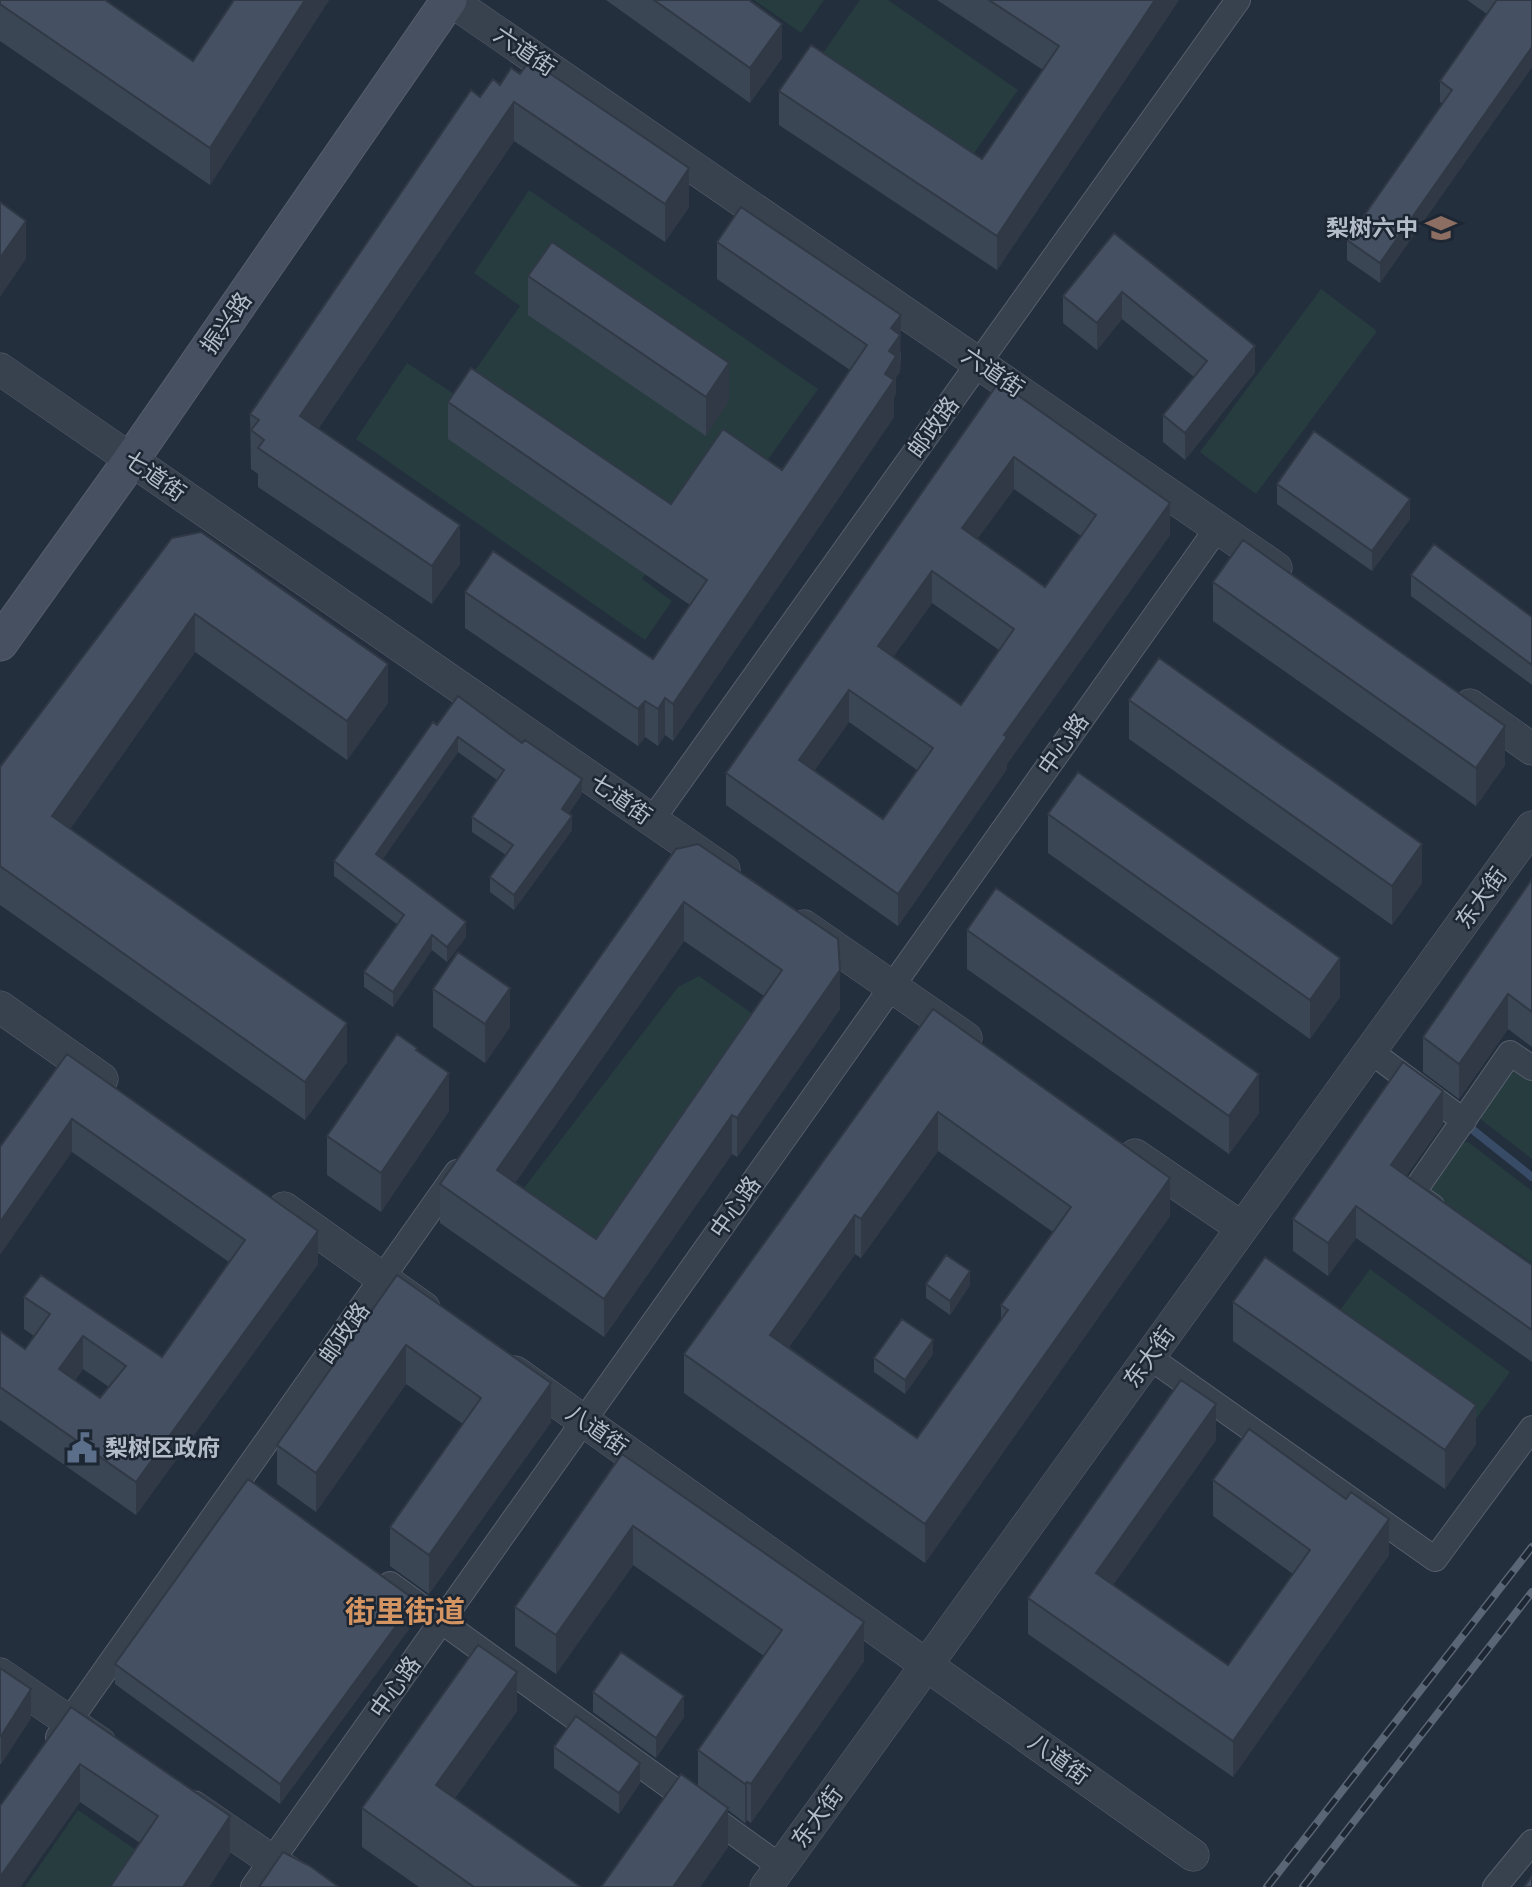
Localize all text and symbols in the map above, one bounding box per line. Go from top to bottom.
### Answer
street label: 六道街 [488,21,561,83]
school or university icon: 梨树六中 [1424,211,1458,245]
place label: 梨树六中 [1326,215,1418,243]
street label: 振兴路 [196,287,258,360]
street label: 六道街 [956,342,1029,404]
street label: 邮政路 [902,391,965,464]
street label: 七道街 [118,446,191,508]
street label: 中心路 [1033,708,1095,781]
street label: 七道街 [584,769,657,831]
street label: 东大街 [1450,862,1513,935]
street label: 中心路 [705,1171,767,1244]
street label: 邮政路 [314,1297,376,1370]
street label: 东大街 [1118,1321,1181,1394]
street label: 八道街 [560,1400,633,1462]
public building icon: 梨树区政府 [65,1431,99,1465]
place label: 梨树区政府 [105,1435,220,1463]
district label: 街里街道 [345,1595,465,1631]
street label: 中心路 [365,1651,427,1724]
street label: 八道街 [1022,1728,1095,1791]
street label: 东大街 [786,1781,849,1854]

